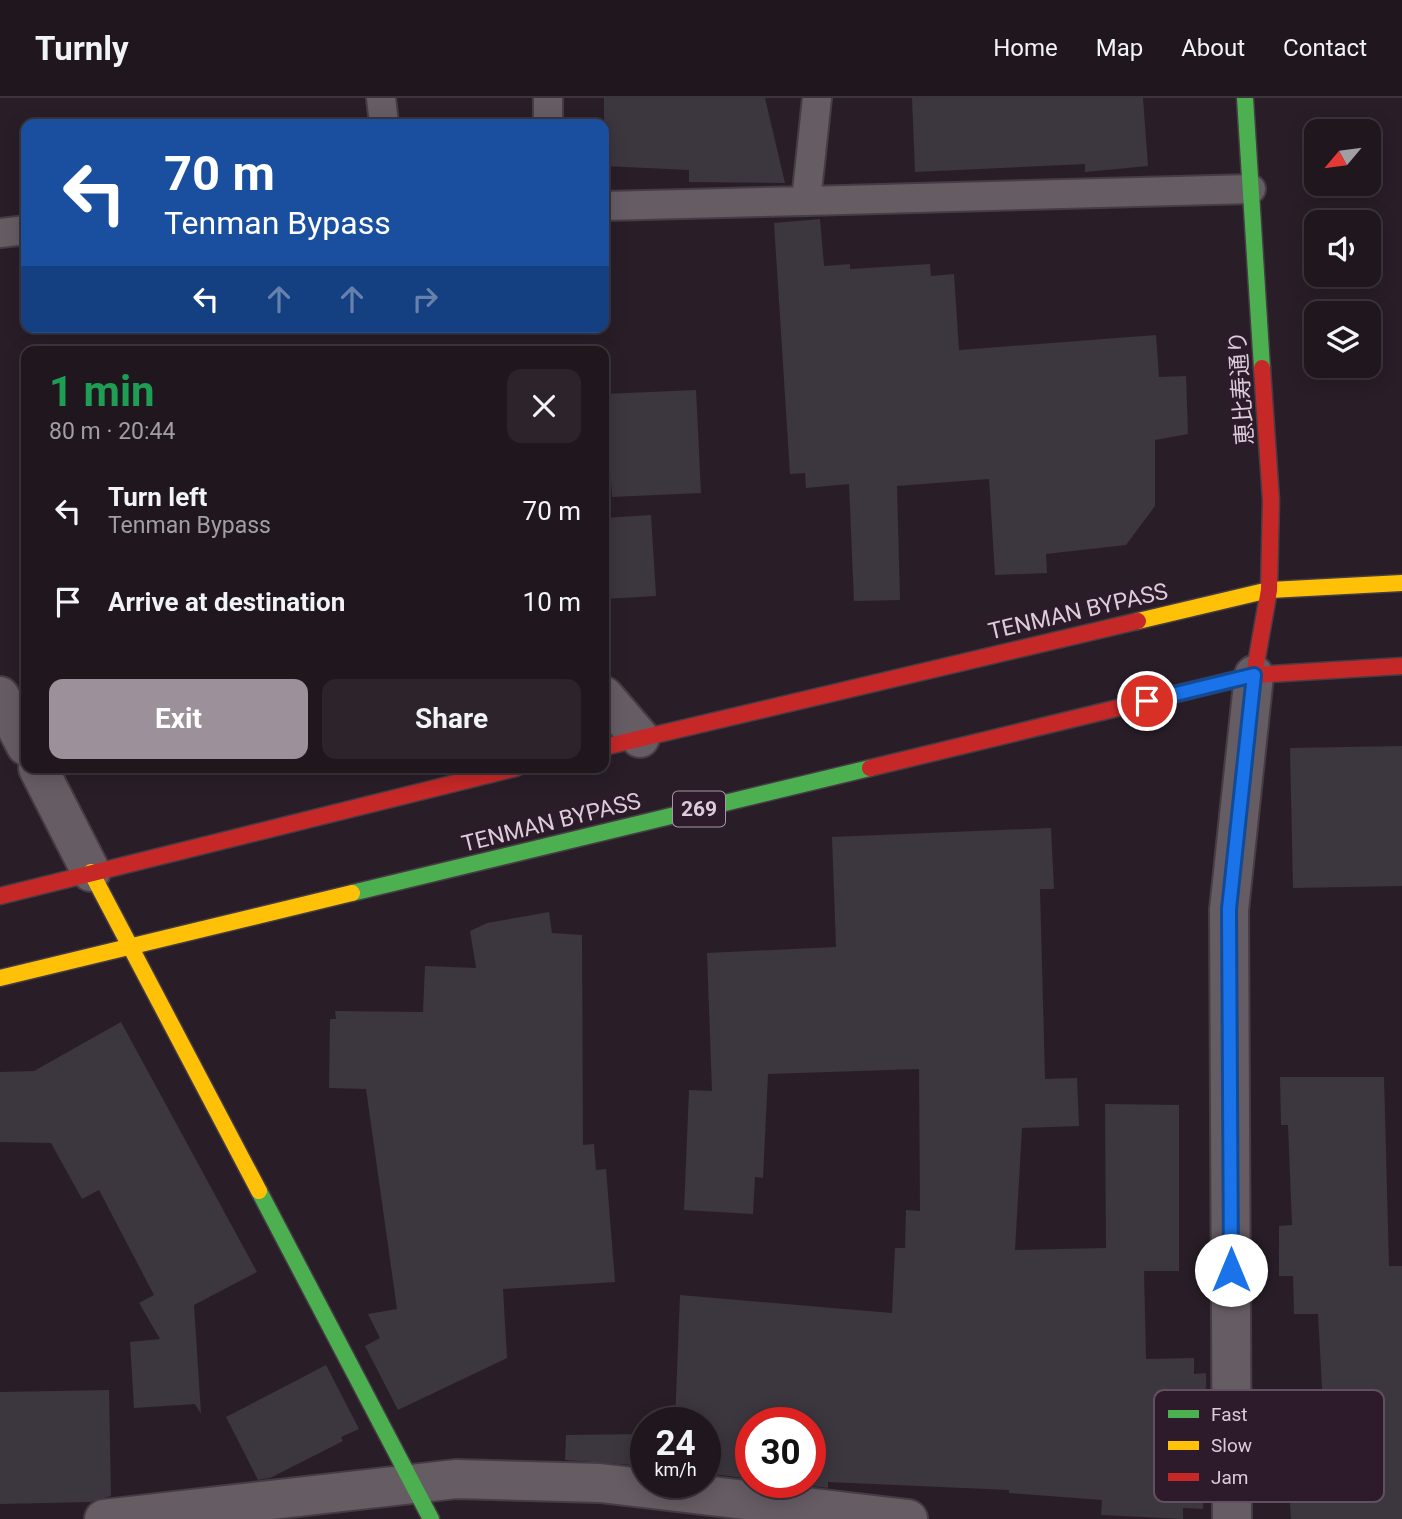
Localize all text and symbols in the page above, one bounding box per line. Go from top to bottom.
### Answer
text: Turnly [35,29,129,68]
text: Home [993,34,1058,62]
text: Map [1096,34,1143,62]
text: About [1181,34,1245,62]
text: Contact [1283,34,1367,62]
north arrow [1304,119,1381,196]
map controls [1304,119,1381,378]
text: 70 m [164,145,275,202]
icon: left [49,147,140,238]
text: Tenman Bypass [164,204,391,242]
button: sound [1304,210,1381,287]
icon: left [187,280,225,318]
icon: ahead [260,280,298,318]
icon: ahead [333,280,371,318]
icon: right [406,280,444,318]
button: layers [1304,301,1381,378]
street label: 恵比寿通り [1224,330,1259,446]
text: 1 min [49,367,155,416]
button: close [507,369,581,443]
text: 80 m · 20:44 [49,418,175,445]
text: Turn left [108,482,207,512]
icon: left [49,492,87,530]
text: 70 m [523,496,581,526]
text: Tenman Bypass [108,512,271,539]
street label: TENMAN BYPASS [986,578,1171,645]
icon: arrive [49,583,87,621]
text: Arrive at destination [108,587,345,617]
text: 10 m [523,587,581,617]
pin [1117,671,1177,731]
button: Exit [49,679,308,759]
button: Share [322,679,581,759]
icon: arrive [1128,682,1166,720]
street label: TENMAN BYPASS [459,787,643,858]
road number: 269 [673,792,725,826]
position arrow [1194,1233,1268,1307]
legend [1154,1390,1384,1502]
text: Fast [1211,1403,1248,1426]
speed limit sign: 30 [735,1407,826,1498]
text: 24 [655,1423,696,1464]
text: Slow [1211,1434,1252,1457]
text: km/h [654,1459,697,1480]
text: Jam [1211,1466,1248,1489]

